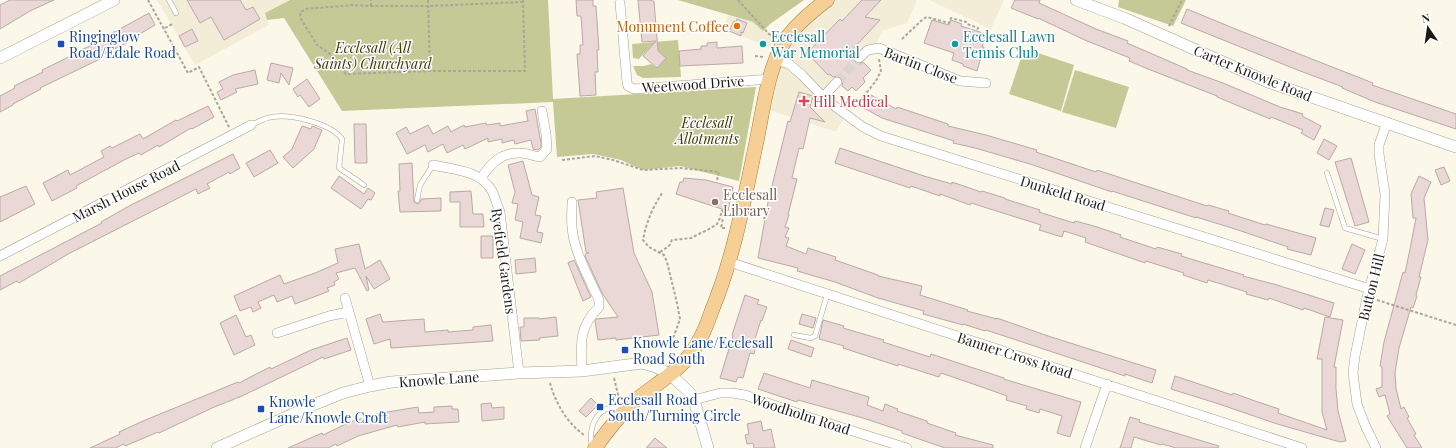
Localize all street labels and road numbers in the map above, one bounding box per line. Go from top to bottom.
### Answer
street label: Carter Knowle Road [1191,41,1315,105]
street label: Bartin Close [881,42,961,88]
street label: Weetwood Drive [640,71,745,97]
street label: Marsh House Road [69,156,183,226]
street label: Dunkeld Road [1018,171,1108,215]
street label: Ryefield Gardens [487,207,521,315]
street label: Button Hill [1354,251,1388,323]
street label: Banner Cross Road [955,327,1075,383]
street label: Knowle Lane [398,367,480,391]
street label: Woodholm Road [748,389,853,439]

